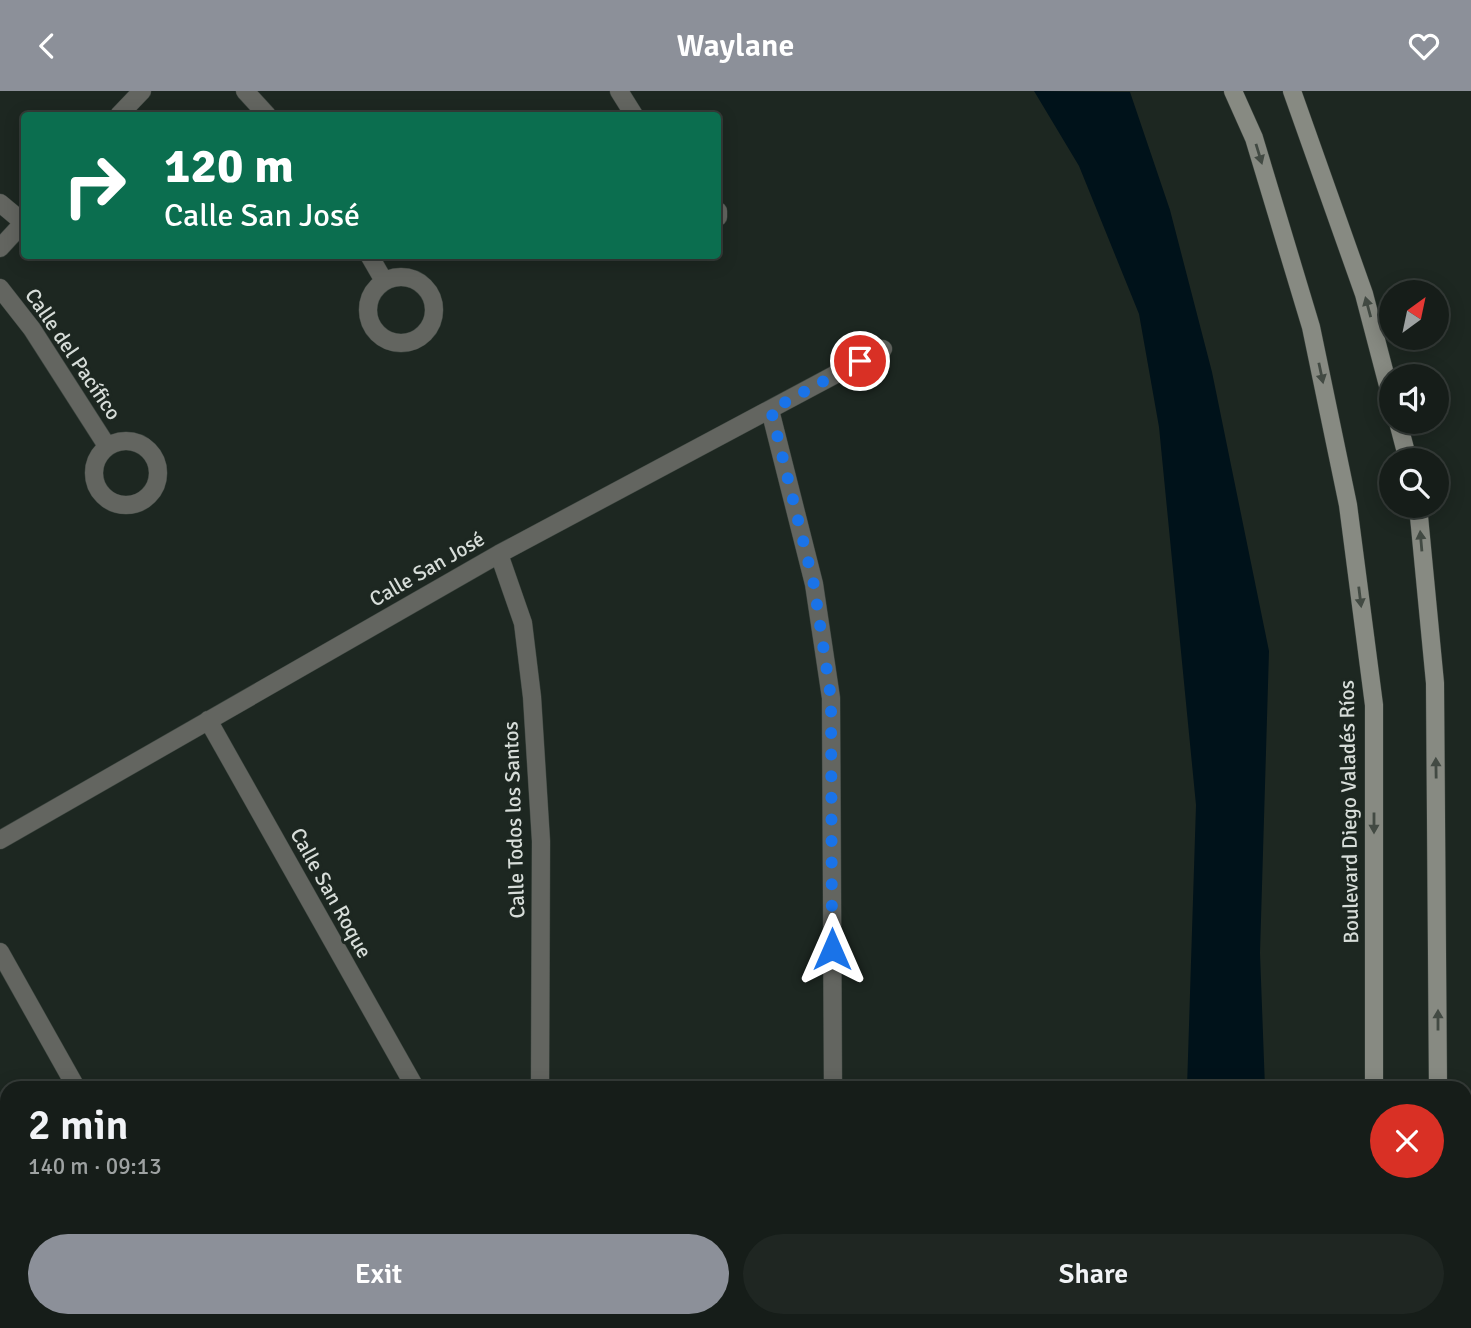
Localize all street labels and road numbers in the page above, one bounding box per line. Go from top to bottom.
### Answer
street label: Calle del Pacífico [19,283,127,425]
street label: Calle San José [365,526,489,612]
street label: Boulevard Diego Valadés Ríos [1334,680,1364,944]
street label: Calle Todos los Santos [498,721,530,919]
street label: Calle San Roque [285,823,377,963]

